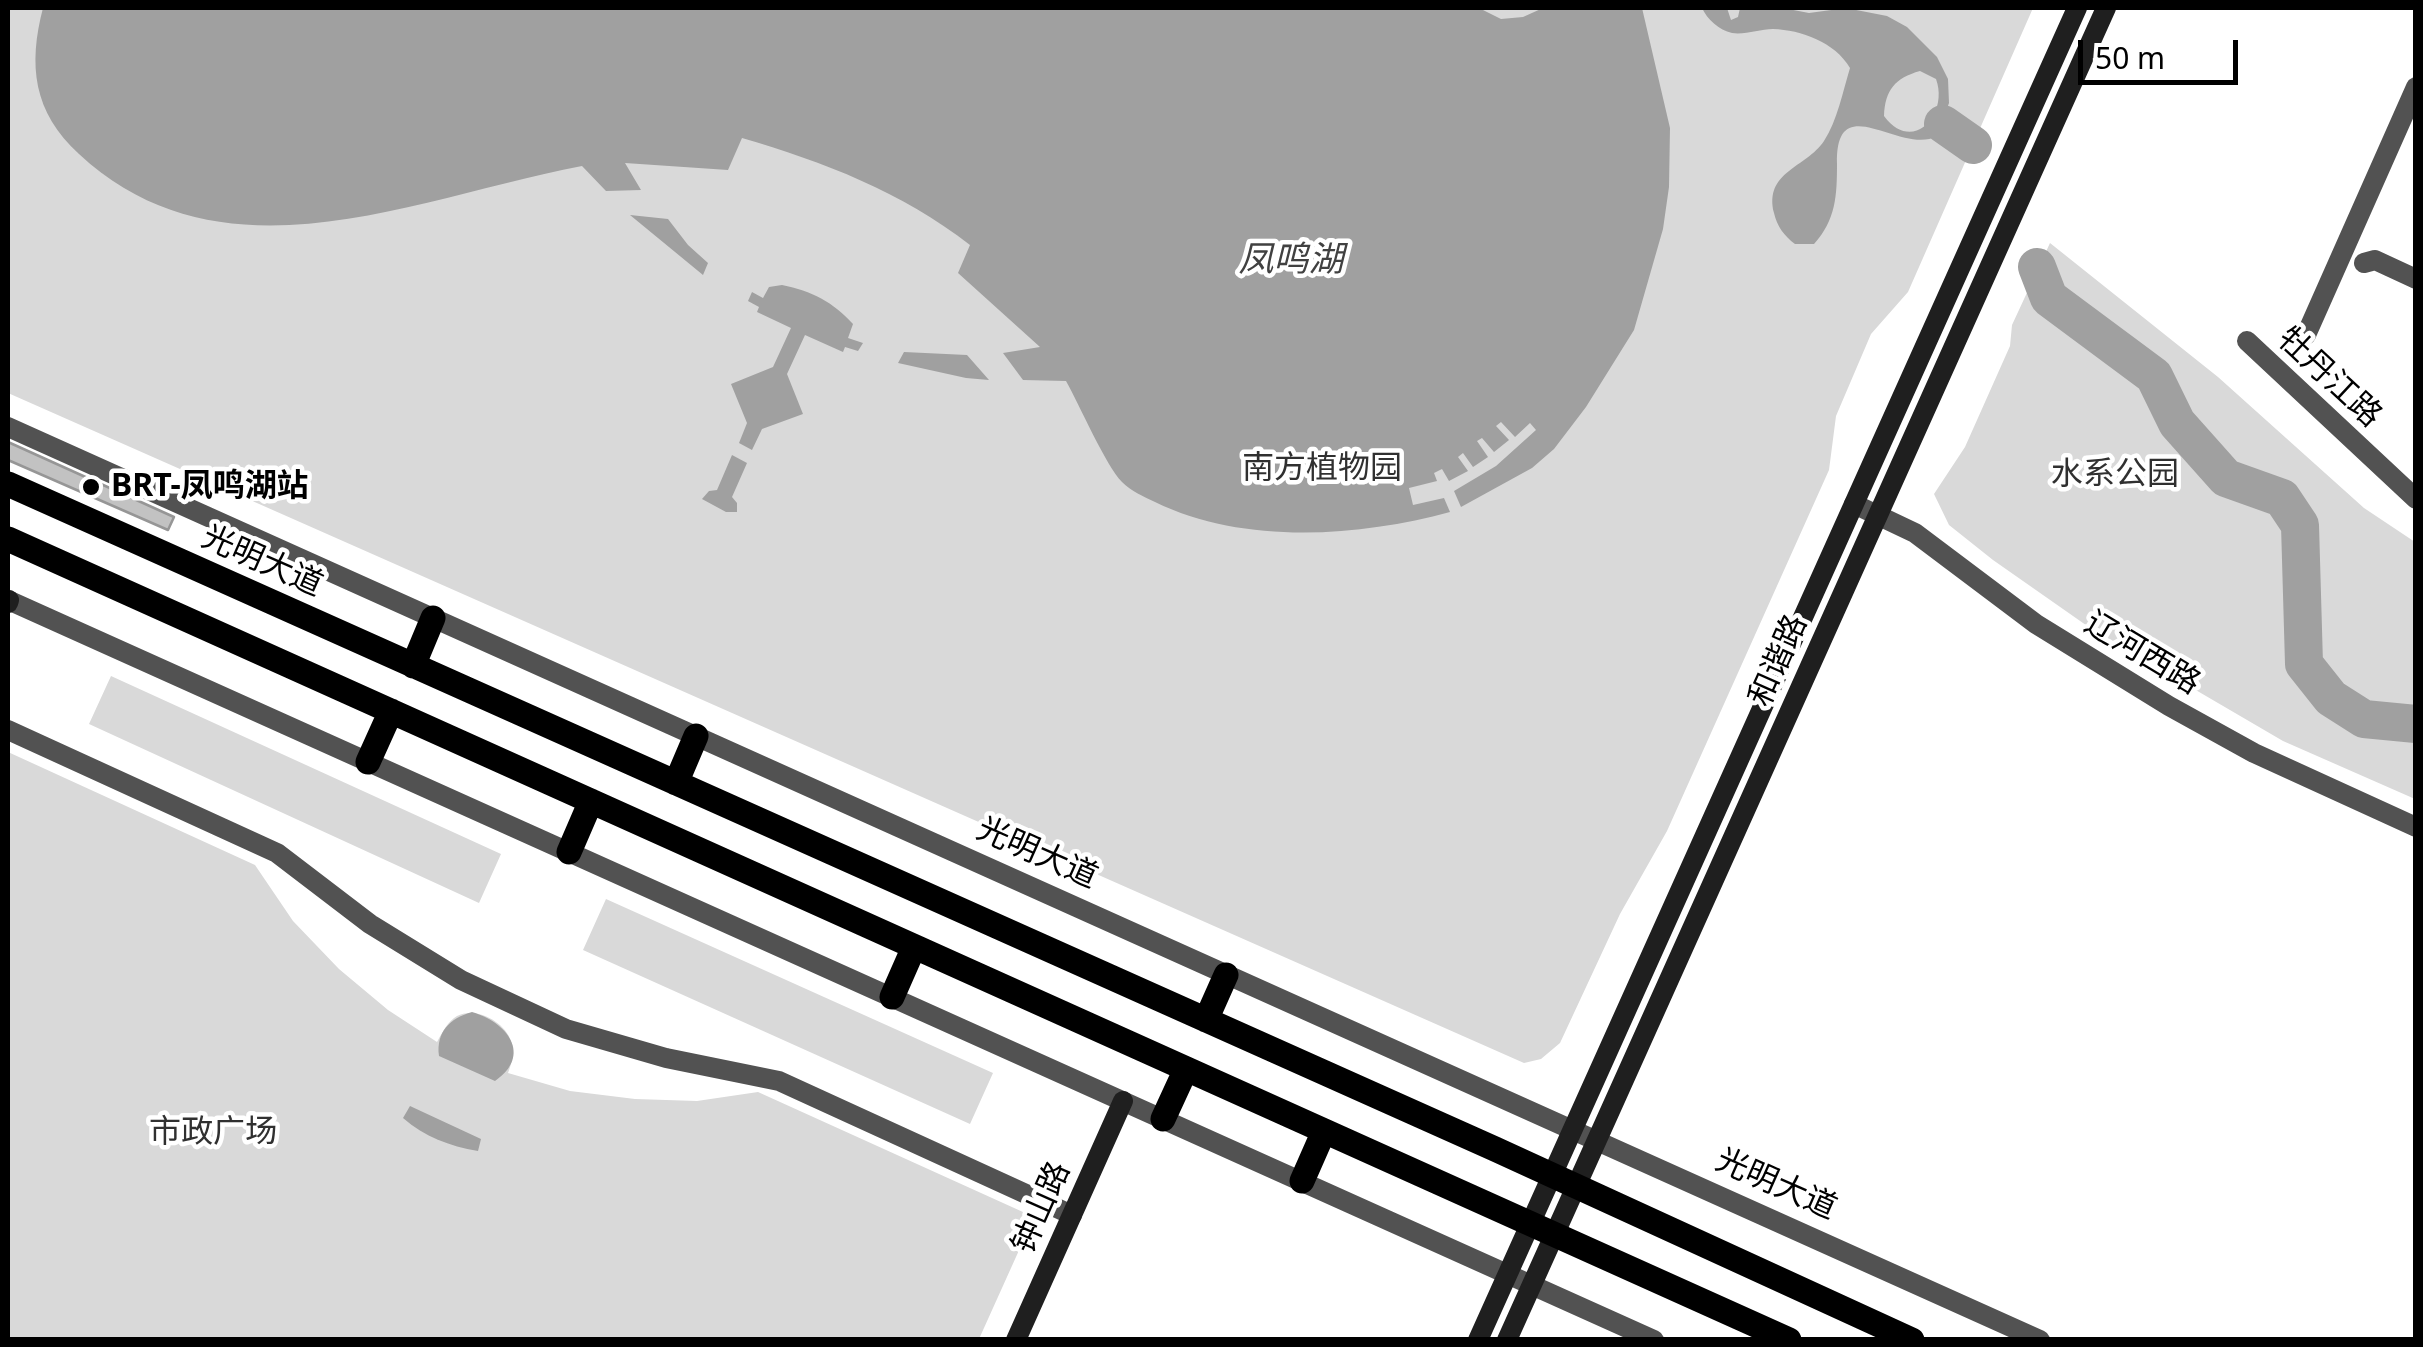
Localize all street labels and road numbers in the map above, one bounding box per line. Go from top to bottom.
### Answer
street label: 牡丹江路 [2269,320,2389,436]
street label: 光明大道 [196,518,328,606]
street label: 辽河西路 [2077,605,2207,703]
street label: 和谐路 [1742,609,1816,713]
street label: 光明大道 [971,810,1103,898]
street label: 光明大道 [1710,1141,1842,1229]
street label: 钟山路 [1005,1156,1079,1260]

